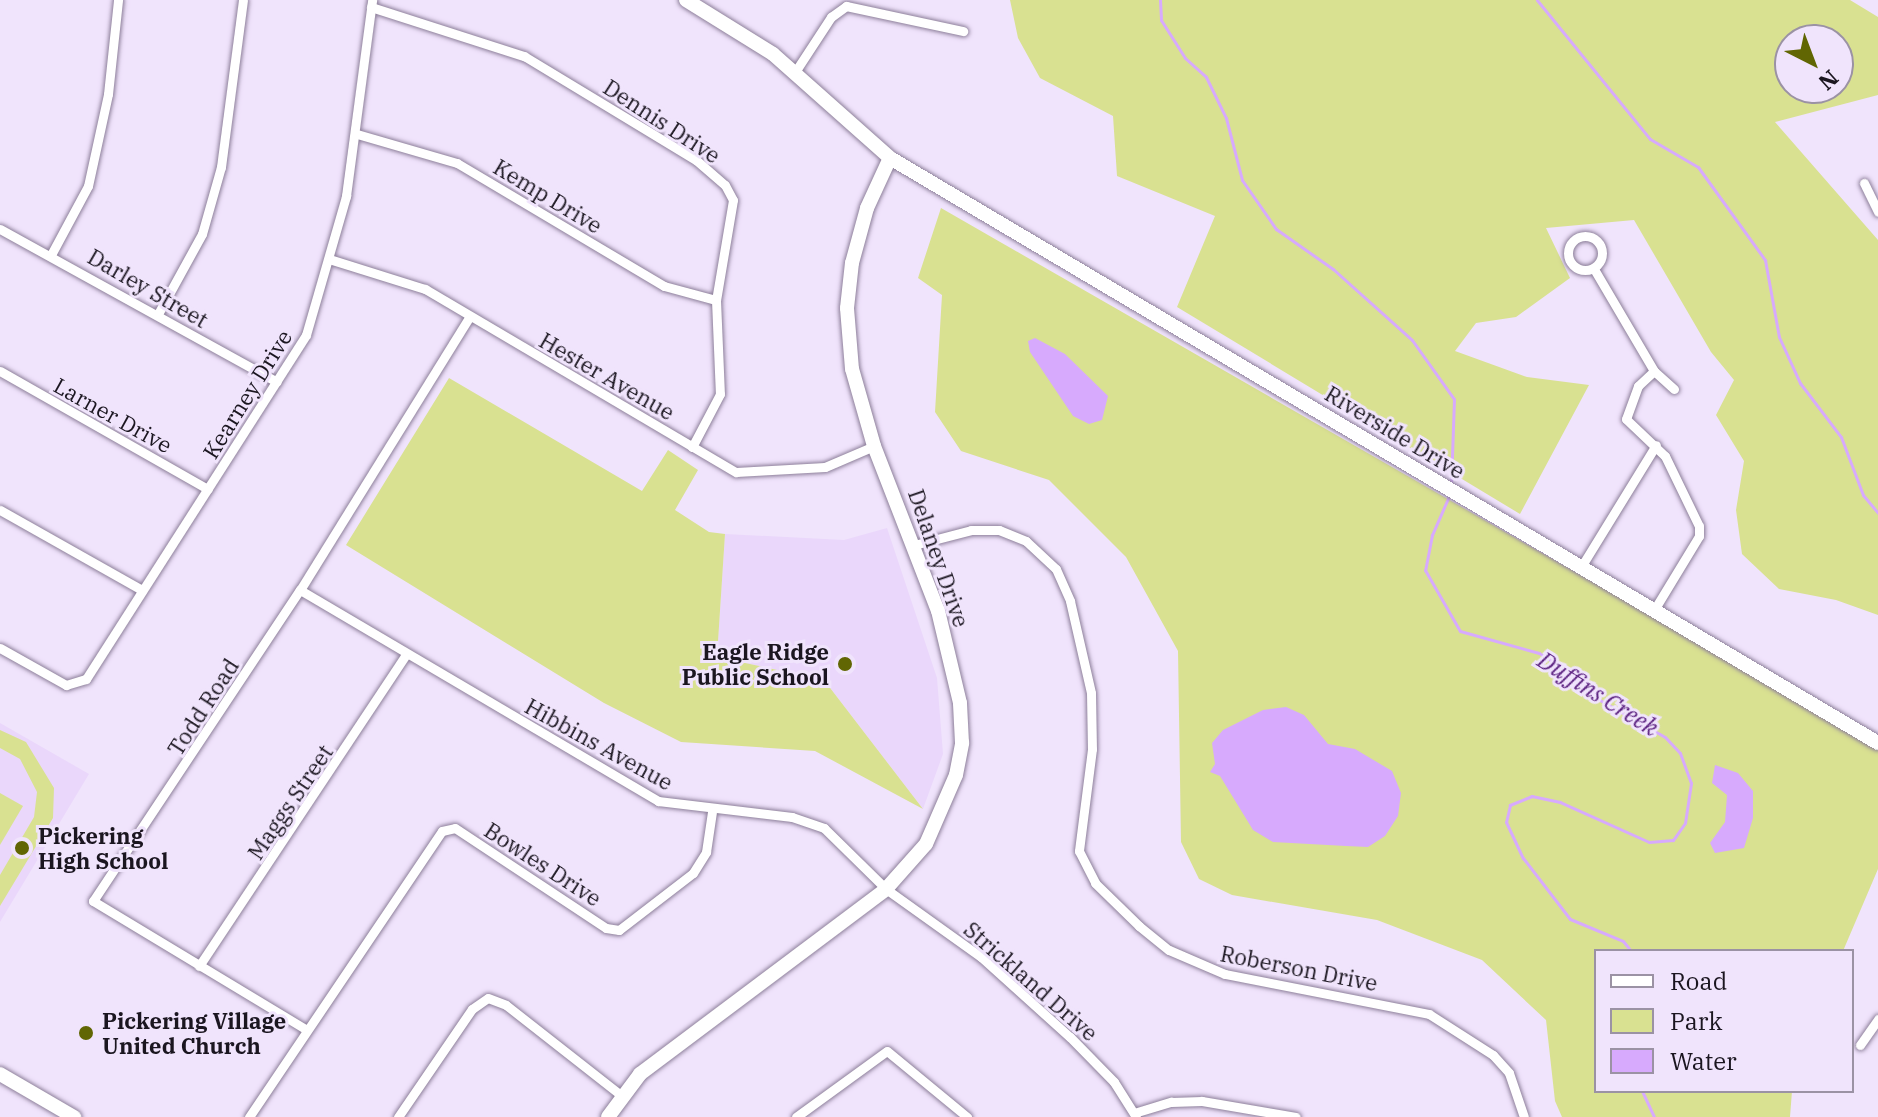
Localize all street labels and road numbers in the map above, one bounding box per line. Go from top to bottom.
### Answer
street label: Dennis Drive [599,74,725,168]
street label: Kemp Drive [489,153,607,239]
street label: Darley Street [83,243,213,333]
street label: Kearney Drive [197,325,297,463]
street label: Hester Avenue [535,327,679,425]
street label: Larner Drive [49,372,177,458]
street label: Riverside Drive [1320,380,1470,484]
street label: Delaney Drive [903,486,975,630]
street label: Todd Road [162,654,244,760]
street label: Hibbins Avenue [521,693,677,795]
street label: Maggs Street [242,740,338,864]
street label: Bowles Drive [480,816,606,912]
street label: Strickland Drive [959,916,1103,1046]
street label: Roberson Drive [1218,940,1380,996]

